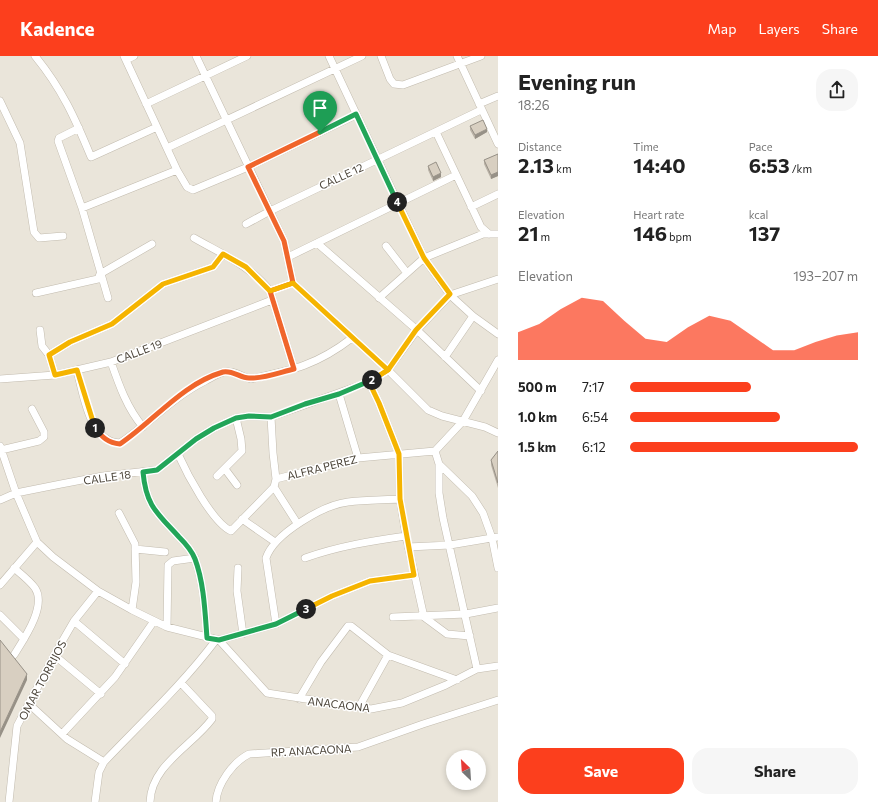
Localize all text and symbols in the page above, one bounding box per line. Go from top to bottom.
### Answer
text: Kadence [20,17,95,40]
text: Map [708,20,736,37]
text: Layers [758,20,800,37]
text: Share [822,20,858,37]
text: Evening run [518,68,636,95]
button: share [816,69,858,111]
pin [303,91,337,132]
icon: arrive [309,97,331,119]
text: 18:26 [518,97,550,113]
text: Distance [518,140,562,153]
text: Time [633,140,659,153]
text: Pace [749,140,773,153]
text: 2.13 [518,153,554,177]
text: 14:40 [633,153,686,177]
text: 6:53 [749,153,790,177]
street label: CALLE 12 [317,160,365,192]
text: km [554,162,572,175]
text: /km [790,162,812,175]
pin: 4 [387,192,407,212]
text: 4 [394,195,400,208]
text: Elevation [518,208,564,221]
text: Heart rate [633,208,684,221]
text: kcal [749,208,768,221]
text: 21 [518,221,538,245]
text: 146 [633,221,667,245]
text: 137 [749,221,780,245]
text: m [538,230,550,243]
text: bpm [667,230,692,243]
text: Elevation [518,268,573,284]
text: 193–207 m [793,268,858,284]
street label: CALLE 19 [114,336,164,366]
pin: 2 [362,370,382,390]
text: 2 [369,373,375,386]
text: 500 m [518,379,557,395]
text: 7:17 [582,379,604,395]
text: 1.0 km [518,409,557,425]
text: 6:54 [582,409,608,425]
pin: 1 [85,418,105,438]
text: 1 [93,421,97,434]
text: 1.5 km [518,439,556,455]
text: 6:12 [582,439,606,455]
street label: ALFRA PEREZ [286,452,358,482]
street label: CALLE 18 [82,467,132,487]
pin: 3 [296,599,316,619]
text: 3 [303,602,309,615]
street label: OMAR TORRIJOS [15,638,69,723]
street label: ANACAONA [307,694,371,714]
street label: RP. ANACAONA [270,741,352,759]
button: Save [518,748,684,794]
button: Share [692,748,858,794]
north arrow [446,750,486,790]
map controls [446,750,486,790]

